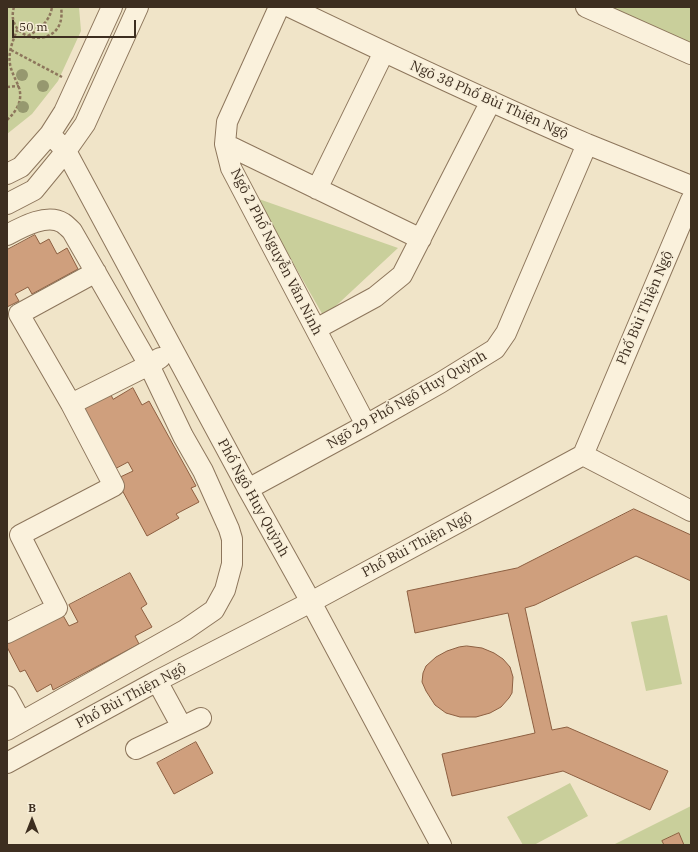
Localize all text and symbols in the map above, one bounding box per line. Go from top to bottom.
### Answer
scale bar [14,12,138,38]
text: 50 m [19,19,48,34]
street label: Ngõ 38 Phố Bùi Thiện Ngộ [407,57,571,143]
street label: Ngõ 2 Phố Nguyễn Văn Ninh [227,166,325,338]
street label: Phố Bùi Thiện Ngộ [613,248,677,368]
street label: Ngõ 29 Phố Ngô Huy Quỳnh [324,347,490,453]
street label: Phố Ngô Huy Quỳnh [214,436,292,560]
street label: Phố Bùi Thiện Ngộ [359,509,475,581]
street label: Phố Bùi Thiện Ngộ [73,660,189,732]
north arrow [12,800,52,840]
text: B [28,801,36,815]

